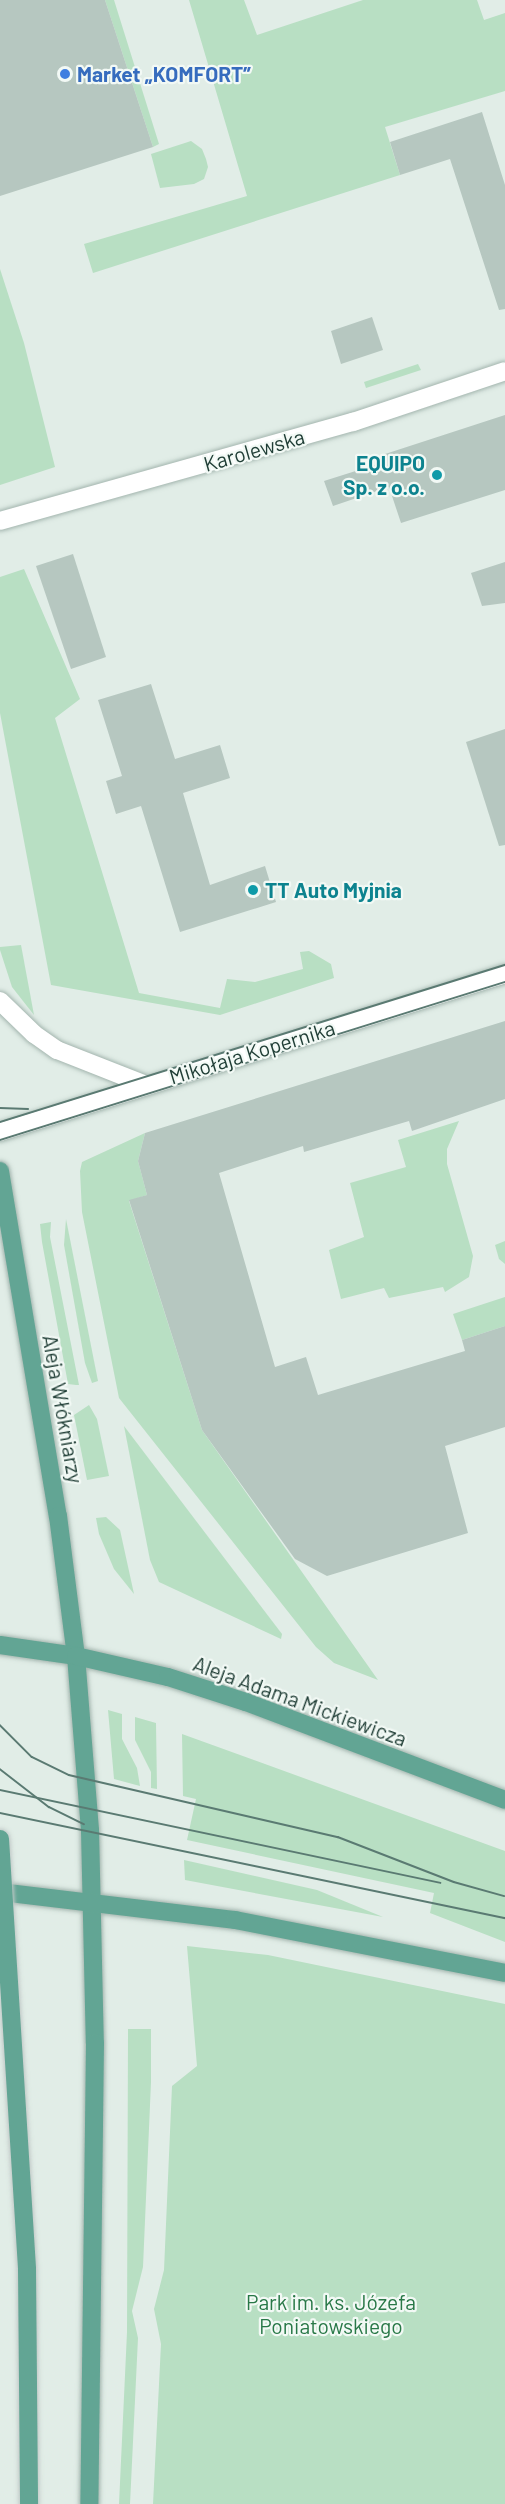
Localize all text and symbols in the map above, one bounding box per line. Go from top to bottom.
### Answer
place label: Market „KOMFORT” [77,61,251,87]
marker: Market „KOMFORT” [58,67,72,81]
street label: Karolewska [201,424,307,476]
place label: EQUIPO Sp. z o.o. [343,450,425,500]
marker: EQUIPO Sp. z o.o. [430,468,444,482]
place label: TT Auto Myjnia [265,877,402,903]
marker: TT Auto Myjnia [246,883,260,897]
street label: Mikołaja Kopernika [166,1015,338,1089]
street label: Aleja Włókniarzy [38,1333,88,1485]
street label: Aleja Adama Mickiewicza [190,1651,410,1751]
park label: Park im. ks. Józefa Poniatowskiego [246,2289,416,2339]

